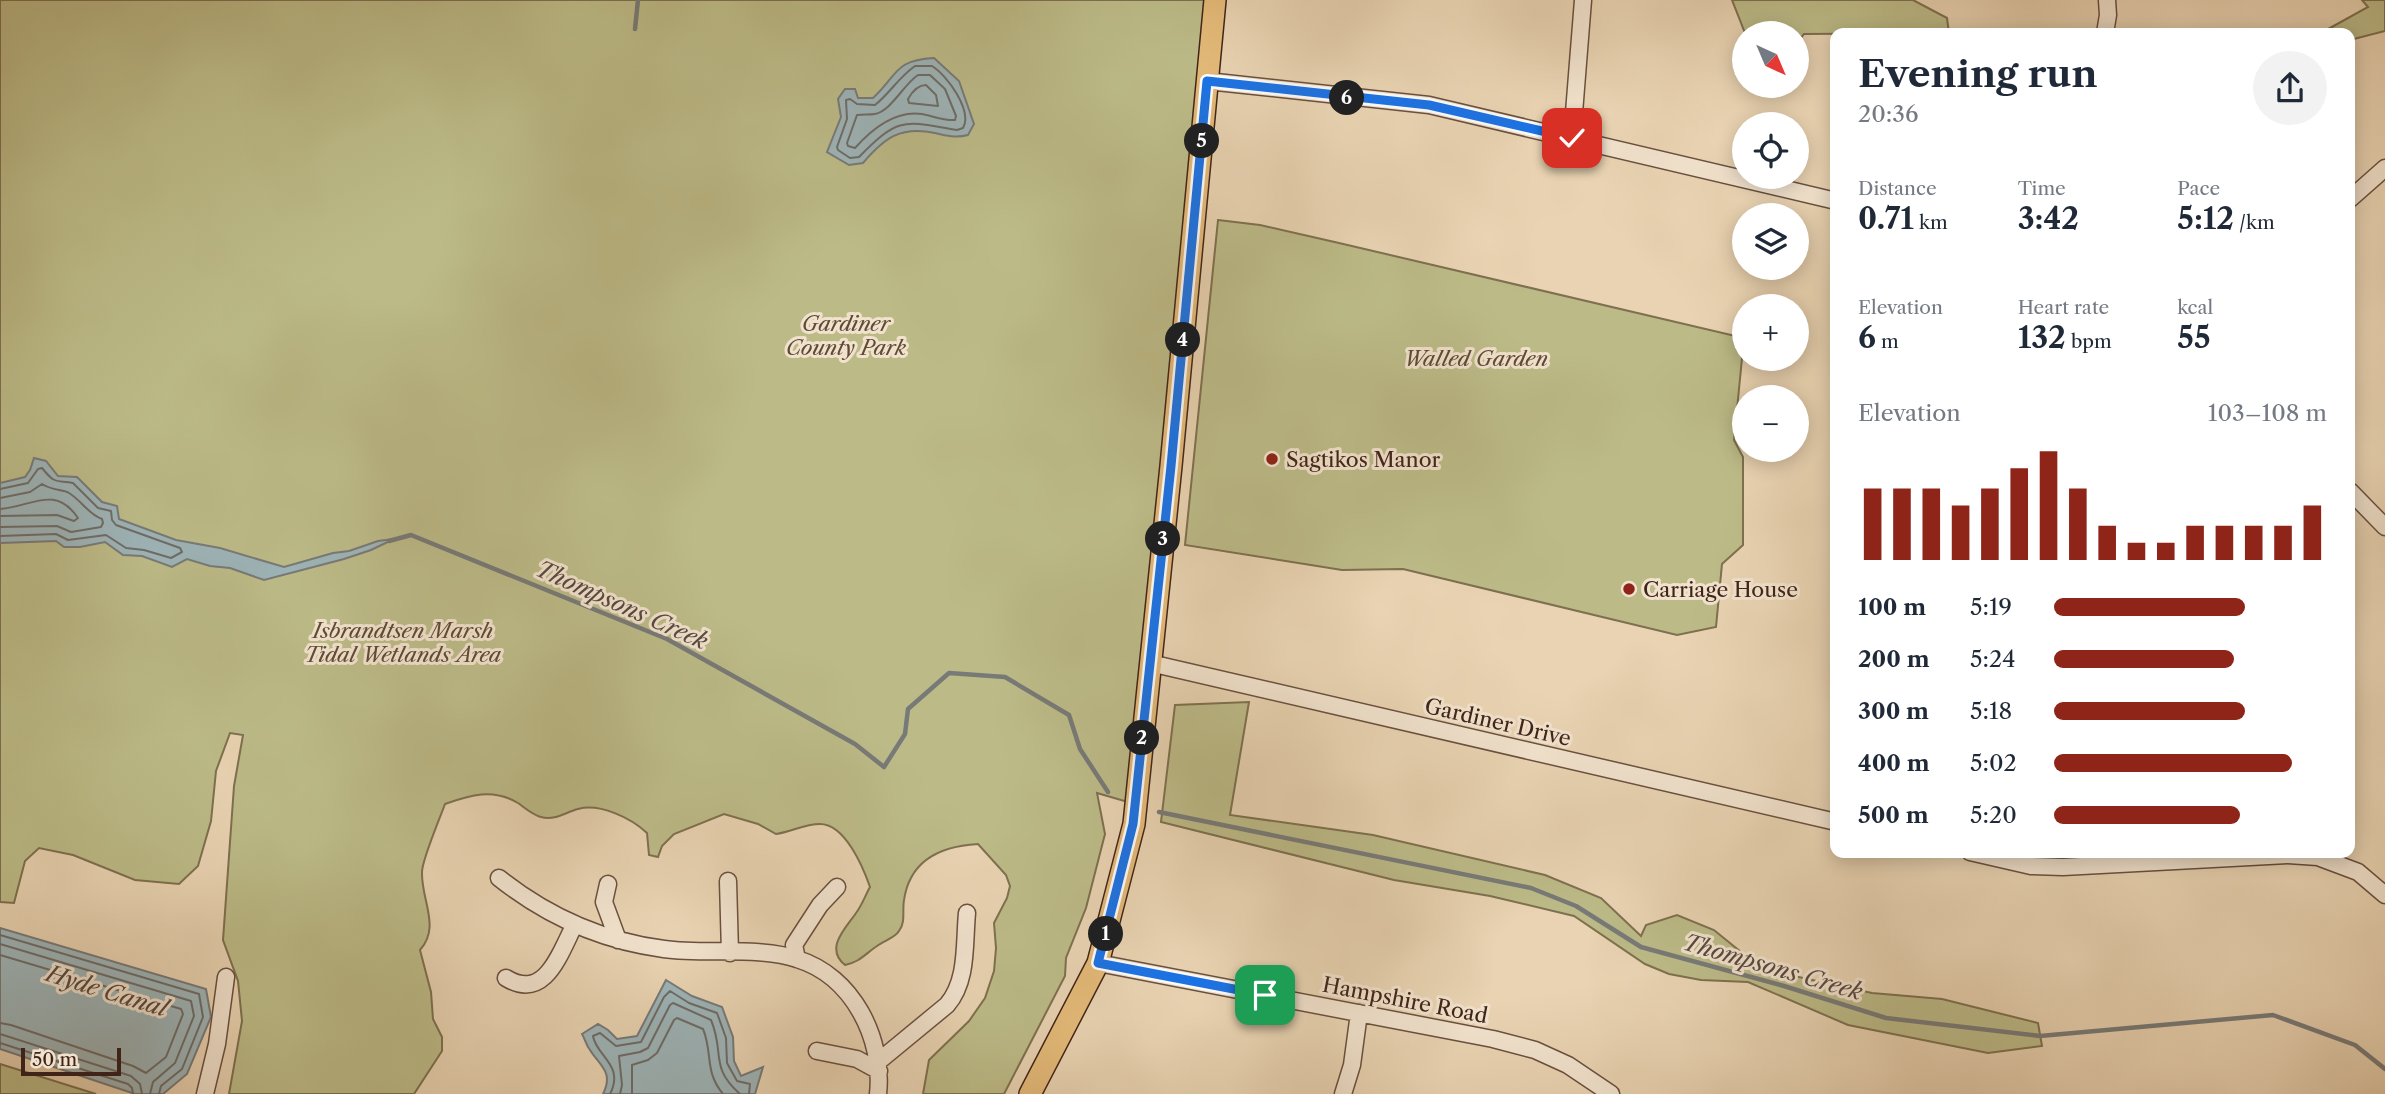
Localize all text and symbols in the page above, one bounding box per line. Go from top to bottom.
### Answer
north arrow [1732,21,1810,98]
map controls [1732,21,1809,462]
text: Evening run [1858,50,2098,97]
button: share [2253,51,2327,125]
pin: 6 [1330,80,1364,116]
text: 6 [1341,86,1352,109]
text: 20:36 [1858,100,1918,128]
pin [1542,108,1602,168]
button: locate [1732,112,1809,189]
icon: check [1553,119,1591,157]
pin: 5 [1184,124,1220,158]
text: 5 [1196,129,1207,152]
text: Distance [1858,177,1937,200]
text: Time [2018,177,2066,200]
text: Pace [2177,177,2220,200]
text: 0.71 [1858,200,1914,237]
text: 3:42 [2018,200,2079,237]
text: 5:12 [2177,200,2234,237]
button: layers [1732,203,1809,280]
text: km [1914,211,1948,234]
text: /km [2234,211,2275,234]
button: + [1732,294,1809,371]
text: Elevation [1858,296,1943,319]
text: Heart rate [2018,296,2109,319]
text: kcal [2177,296,2213,319]
park label: Gardiner County Park [786,311,906,360]
text: 6 [1858,319,1876,356]
text: 132 [2018,319,2066,356]
text: 55 [2177,319,2210,356]
pin: 4 [1166,322,1200,358]
text: 4 [1177,328,1188,351]
text: m [1876,330,1899,353]
text: bpm [2066,330,2112,353]
park label: Walled Garden [1404,346,1548,371]
button: − [1732,385,1809,462]
text: Elevation [1858,399,1961,427]
text: 103–108 m [2208,399,2327,427]
place label: Sagtikos Manor [1286,447,1441,472]
marker: Sagtikos Manor [1264,451,1280,467]
pin: 3 [1146,522,1180,556]
text: 3 [1157,527,1168,550]
water label: Thompsons Creek [532,555,712,655]
place label: Carriage House [1643,577,1798,602]
marker: Carriage House [1621,581,1637,597]
text: 100 m [1858,593,1926,621]
text: 5:19 [1970,593,2012,621]
park label: Isbrandtsen Marsh Tidal Wetlands Area [305,618,502,667]
text: 200 m [1858,645,1930,673]
text: 5:24 [1970,645,2015,673]
street label: Gardiner Drive [1422,693,1574,751]
text: 300 m [1858,697,1929,725]
text: 5:18 [1970,697,2012,725]
pin: 2 [1124,720,1160,756]
text: 2 [1136,726,1147,749]
text: 400 m [1858,749,1930,777]
text: 5:02 [1970,749,2017,777]
text: 500 m [1858,801,1929,829]
text: 5:20 [1970,801,2017,829]
pin: 1 [1088,916,1124,951]
text: 1 [1101,922,1110,945]
water label: Thompsons Creek [1680,928,1866,1006]
water label: Hyde Canal [41,959,174,1024]
pin [1235,965,1295,1025]
street label: Hampshire Road [1320,972,1490,1028]
icon: arrive [1246,976,1284,1014]
scale bar [21,1045,121,1077]
text: 50 m [32,1048,77,1071]

